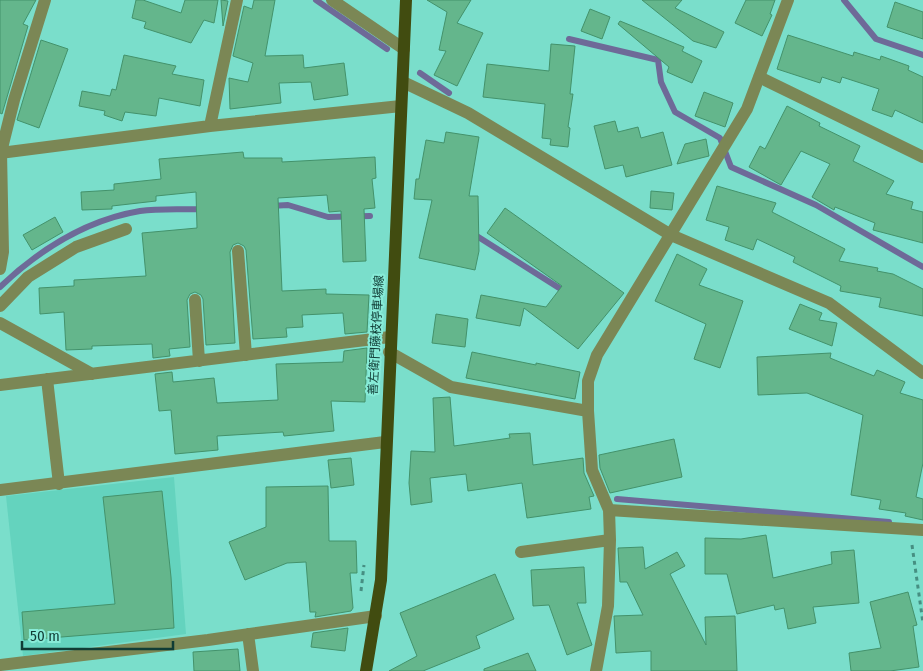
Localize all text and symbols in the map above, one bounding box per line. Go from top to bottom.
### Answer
street label: 善左衛門藤枝停車場線 [366,275,386,395]
scale bar [22,618,174,650]
text: 50 m [30,627,60,645]

